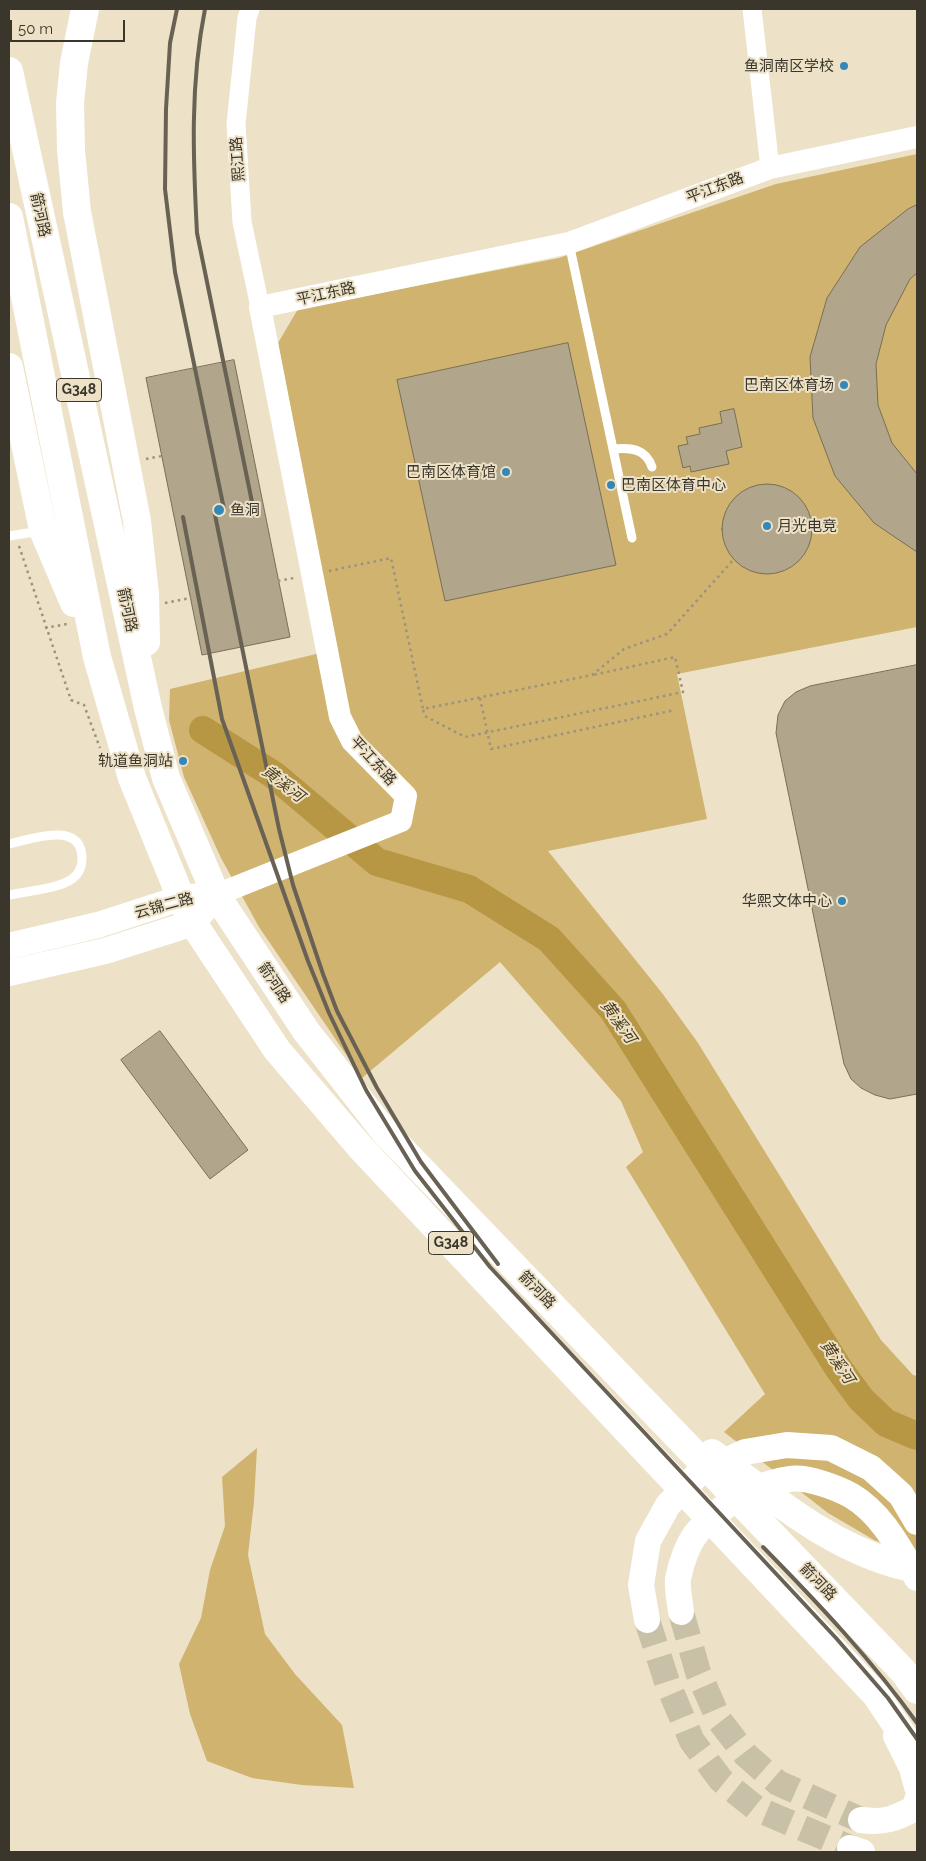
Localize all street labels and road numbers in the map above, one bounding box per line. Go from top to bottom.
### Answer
street label: 熙江路 [227,136,249,182]
street label: 平江东路 [684,169,746,207]
street label: 箭河路 [27,191,53,239]
street label: 平江东路 [295,279,357,309]
road number: G348 [56,378,102,402]
street label: 箭河路 [114,586,140,634]
street label: 平江东路 [346,733,400,789]
street label: 云锦二路 [133,890,195,922]
street label: 箭河路 [254,959,294,1007]
road number: G348 [428,1232,474,1254]
street label: 箭河路 [515,1268,559,1312]
street label: 箭河路 [796,1560,840,1604]

